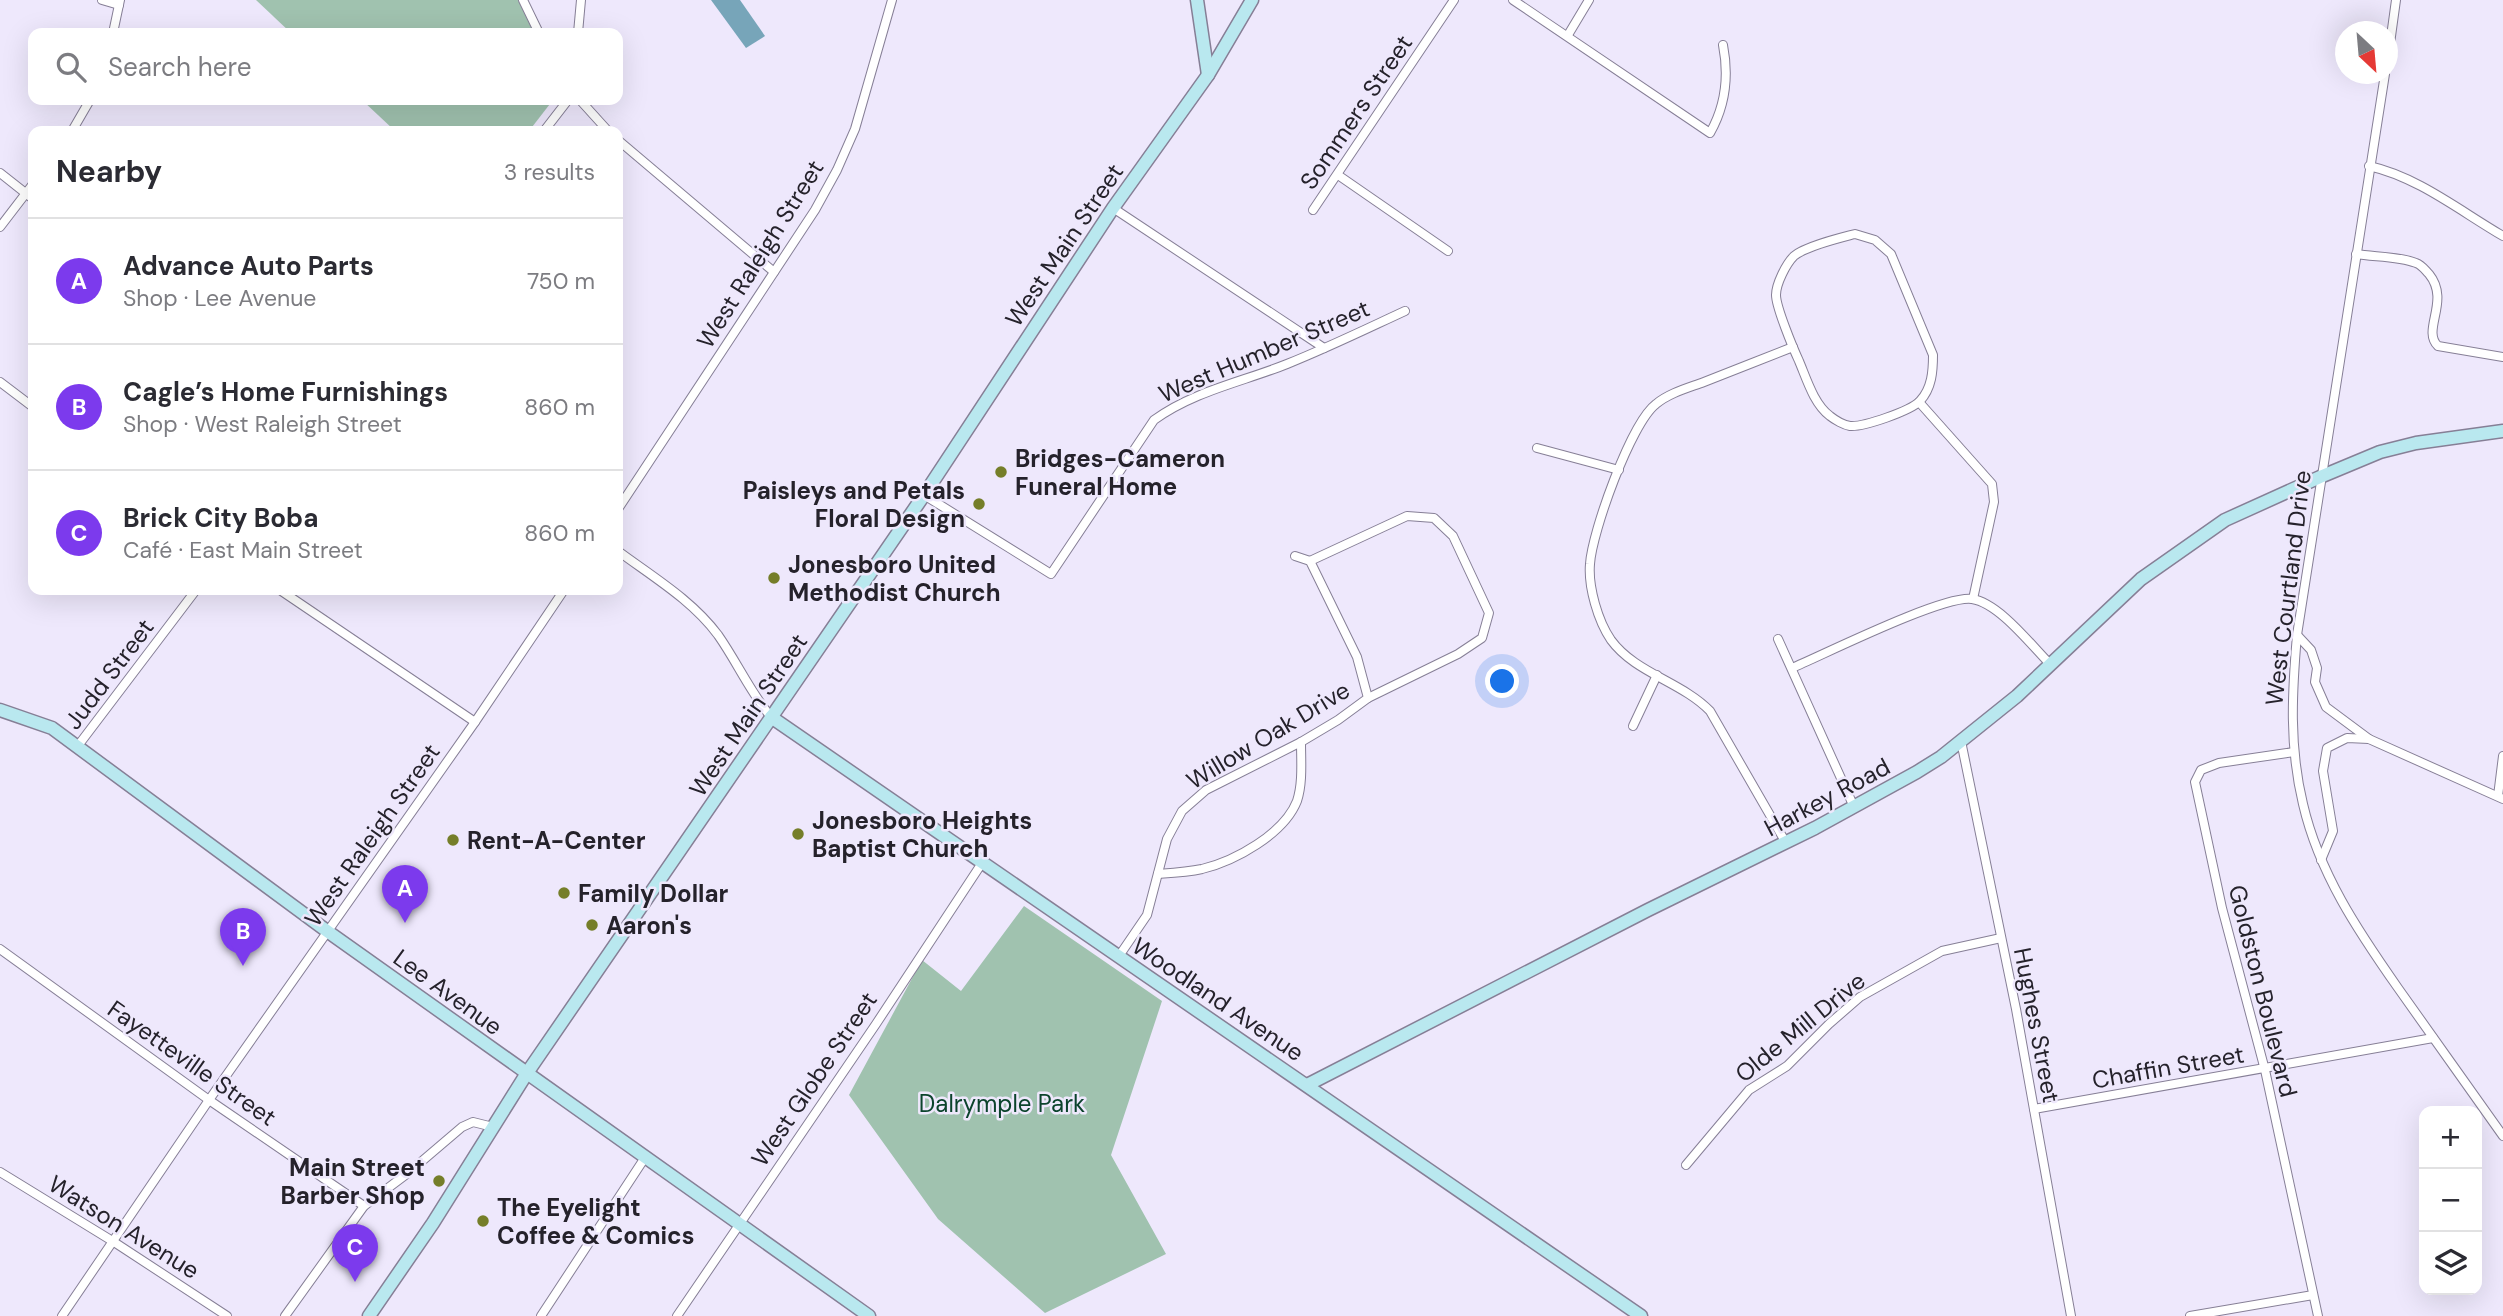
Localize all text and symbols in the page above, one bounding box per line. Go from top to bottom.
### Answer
north arrow [2335,21,2398,84]
search box [28,28,623,105]
street label: Sommers Street [1293,29,1419,195]
icon: search [52,48,90,86]
text: Search here [108,50,251,84]
text: Nearby [56,152,162,191]
street label: West Raleigh Street [690,154,830,354]
text: 3 results [504,157,595,187]
street label: West Main Street [998,158,1130,332]
text: Advance Auto Parts [123,249,374,283]
text: A [71,266,87,296]
text: 750 m [527,266,595,296]
text: Shop · Lee Avenue [123,283,316,313]
street label: West Humber Street [1154,293,1374,409]
text: Cagle’s Home Furnishings [123,375,448,409]
text: B [72,392,86,422]
text: 860 m [524,392,595,422]
text: Shop · West Raleigh Street [123,409,402,439]
place label: Bridges-Cameron Funeral Home [1015,443,1225,502]
marker: Bridges-Cameron Funeral Home [993,464,1009,480]
street label: West Courtland Drive [2258,469,2318,707]
place label: Paisleys and Petals Floral Design [743,475,965,534]
marker: Paisleys and Petals Floral Design [971,496,987,512]
text: Brick City Boba [123,501,318,535]
text: C [71,518,87,548]
text: 860 m [524,518,595,548]
text: Café · East Main Street [123,535,363,565]
place label: Jonesboro United Methodist Church [788,549,1001,608]
marker: Jonesboro United Methodist Church [766,570,782,586]
street label: Judd Street [57,613,161,735]
street label: West Main Street [682,628,814,802]
your location [1485,664,1519,698]
street label: Willow Oak Drive [1181,674,1355,796]
street label: West Raleigh Street [297,738,447,932]
street label: Harkey Road [1759,751,1895,843]
place label: Jonesboro Heights Baptist Church [812,805,1032,864]
place label: Rent-A-Center [467,825,646,856]
marker: Jonesboro Heights Baptist Church [790,826,806,842]
marker: Rent-A-Center [445,832,461,848]
pin: A [382,865,428,923]
place label: Family Dollar [578,878,729,909]
street label: Goldston Boulevard [2222,882,2304,1100]
marker: Family Dollar [556,885,572,901]
pin: B [220,908,266,966]
place label: Aaron's [606,910,692,941]
marker: Aaron's [584,917,600,933]
street label: Woodland Avenue [1126,930,1310,1068]
street label: Lee Avenue [387,942,509,1042]
street label: Hughes Street [2007,945,2067,1105]
street label: Olde Mill Drive [1729,965,1871,1089]
street label: West Globe Street [744,986,884,1172]
street label: Fayetteville Street [102,993,282,1133]
street label: Chaffin Street [2090,1038,2246,1096]
park label: Dalrymple Park [919,1088,1085,1119]
map controls [2419,1106,2482,1295]
button: + [2419,1106,2482,1169]
place label: Main Street Barber Shop [280,1152,425,1211]
street label: Watson Avenue [43,1168,205,1286]
button: − [2419,1169,2482,1232]
marker: Main Street Barber Shop [431,1173,447,1189]
place label: The Eyelight Coffee & Comics [497,1192,694,1251]
marker: The Eyelight Coffee & Comics [475,1213,491,1229]
pin: C [332,1224,378,1282]
button: layers [2419,1232,2482,1295]

